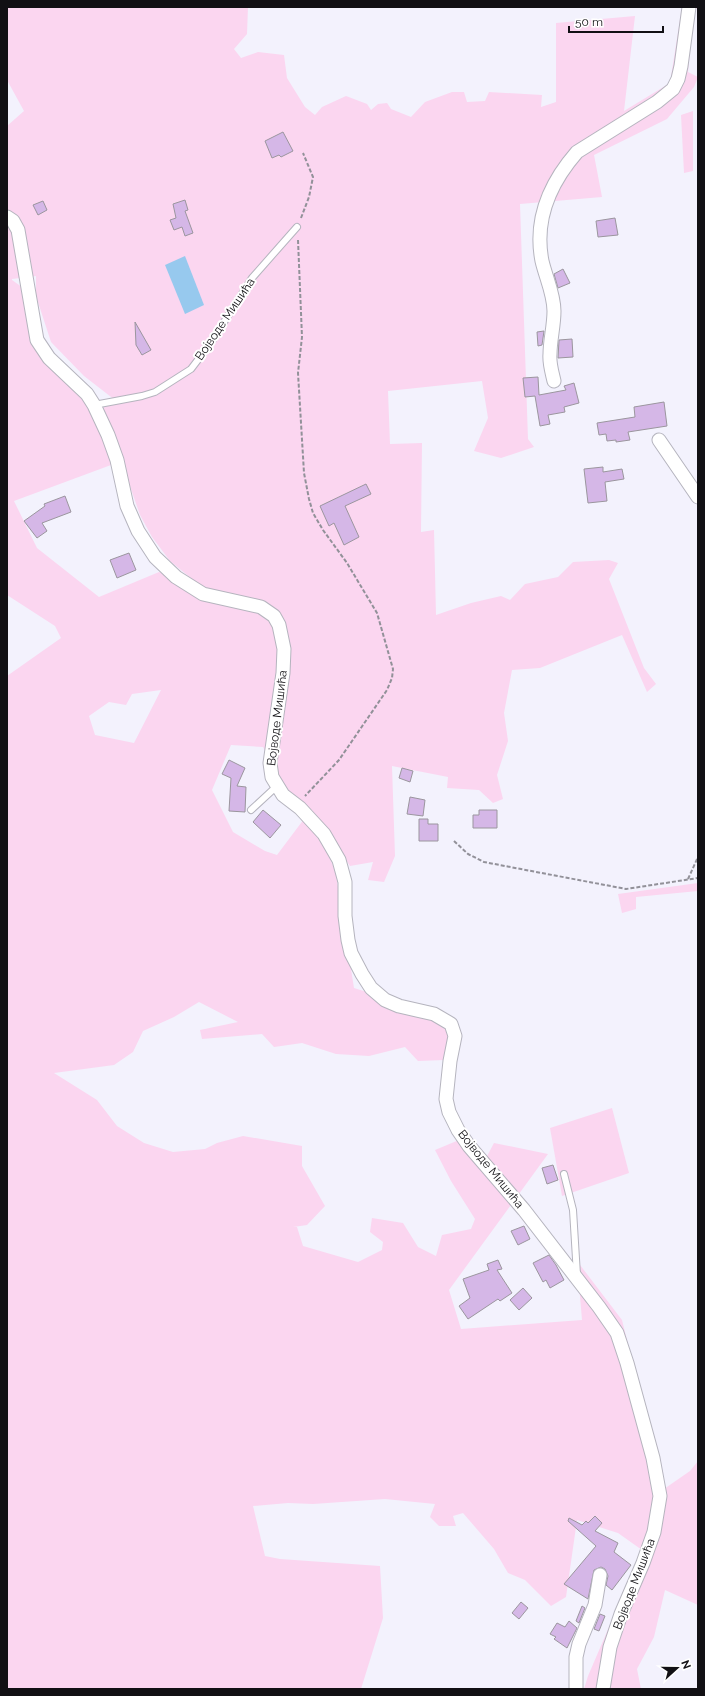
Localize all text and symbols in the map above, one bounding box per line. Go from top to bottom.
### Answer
scale bar [569,8,663,34]
text: 50 m [575,15,603,29]
street label: Војводе Мишића [192,275,258,363]
street label: Војводе Мишића [264,669,290,767]
street label: Војводе Мишића [455,1127,527,1211]
street label: Војводе Мишића [610,1537,658,1631]
north arrow [657,1648,697,1688]
text: N [678,1658,693,1671]

